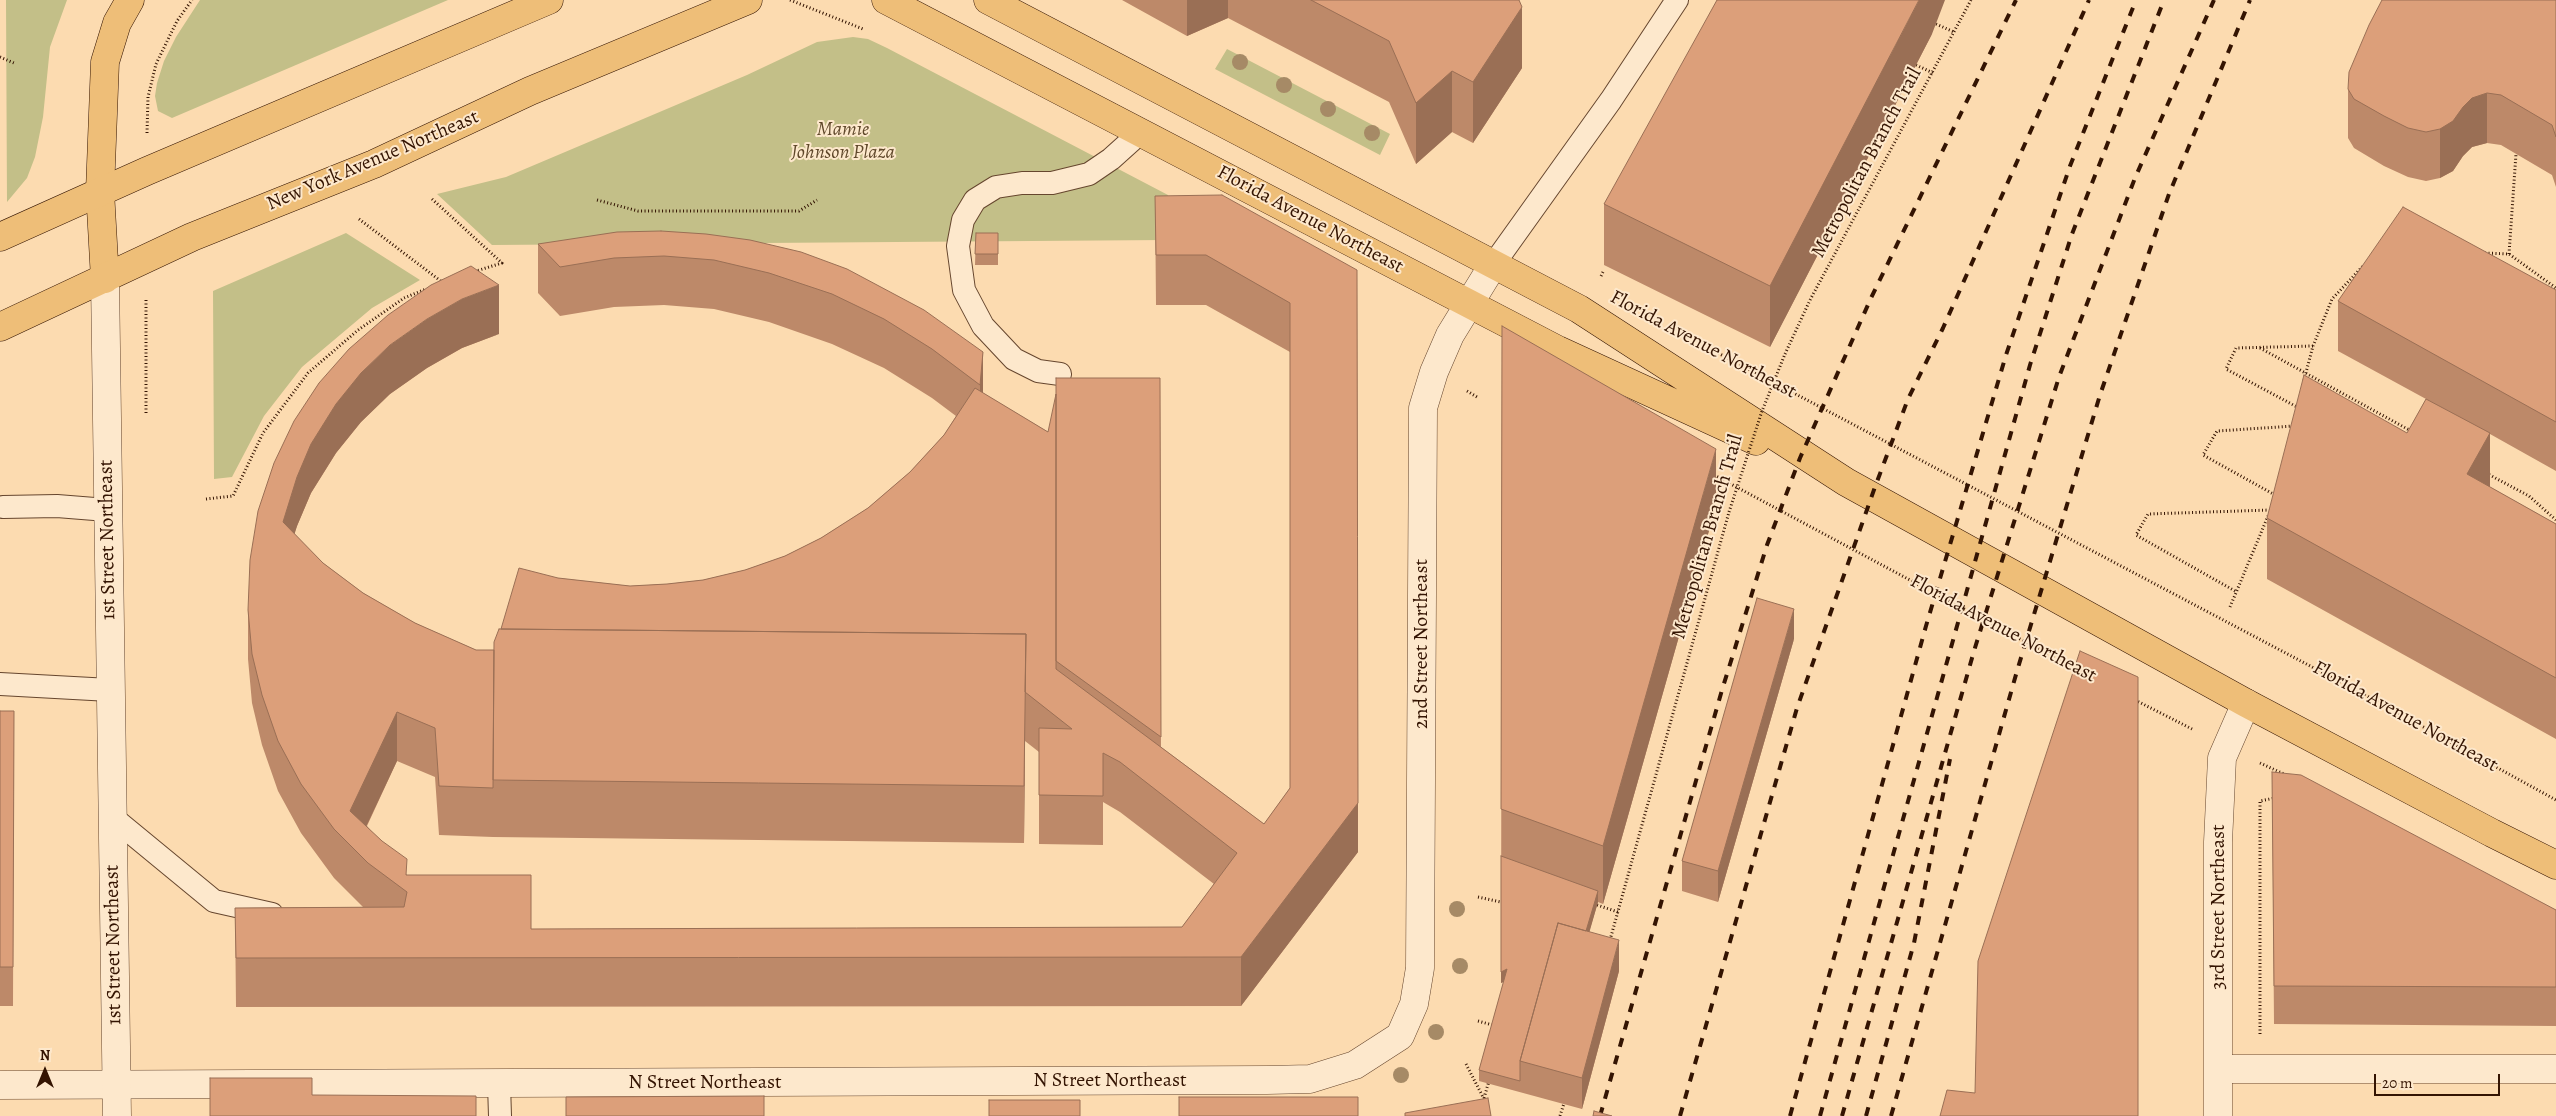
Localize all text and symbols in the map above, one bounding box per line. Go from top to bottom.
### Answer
street label: Metropolitan Branch Trail [1807,64,1927,262]
street label: New York Avenue Northeast [263,105,483,217]
park label: Mamie Johnson Plaza [791,118,895,165]
street label: Florida Avenue Northeast [1213,161,1407,279]
street label: Florida Avenue Northeast [1606,286,1800,404]
street label: Metropolitan Branch Trail [1667,432,1749,642]
street label: 1st Street Northeast [95,460,121,620]
street label: 2nd Street Northeast [1410,559,1434,729]
street label: Florida Avenue Northeast [1906,570,2100,688]
street label: Florida Avenue Northeast [2308,656,2502,778]
street label: 3rd Street Northeast [2207,824,2231,990]
street label: 1st Street Northeast [101,865,127,1025]
north arrow [20,1046,70,1096]
text: N [40,1046,50,1065]
scale bar [2376,1064,2502,1096]
street label: N Street Northeast [1033,1069,1187,1093]
street label: N Street Northeast [628,1071,782,1095]
text: 20 m [2382,1073,2413,1093]

